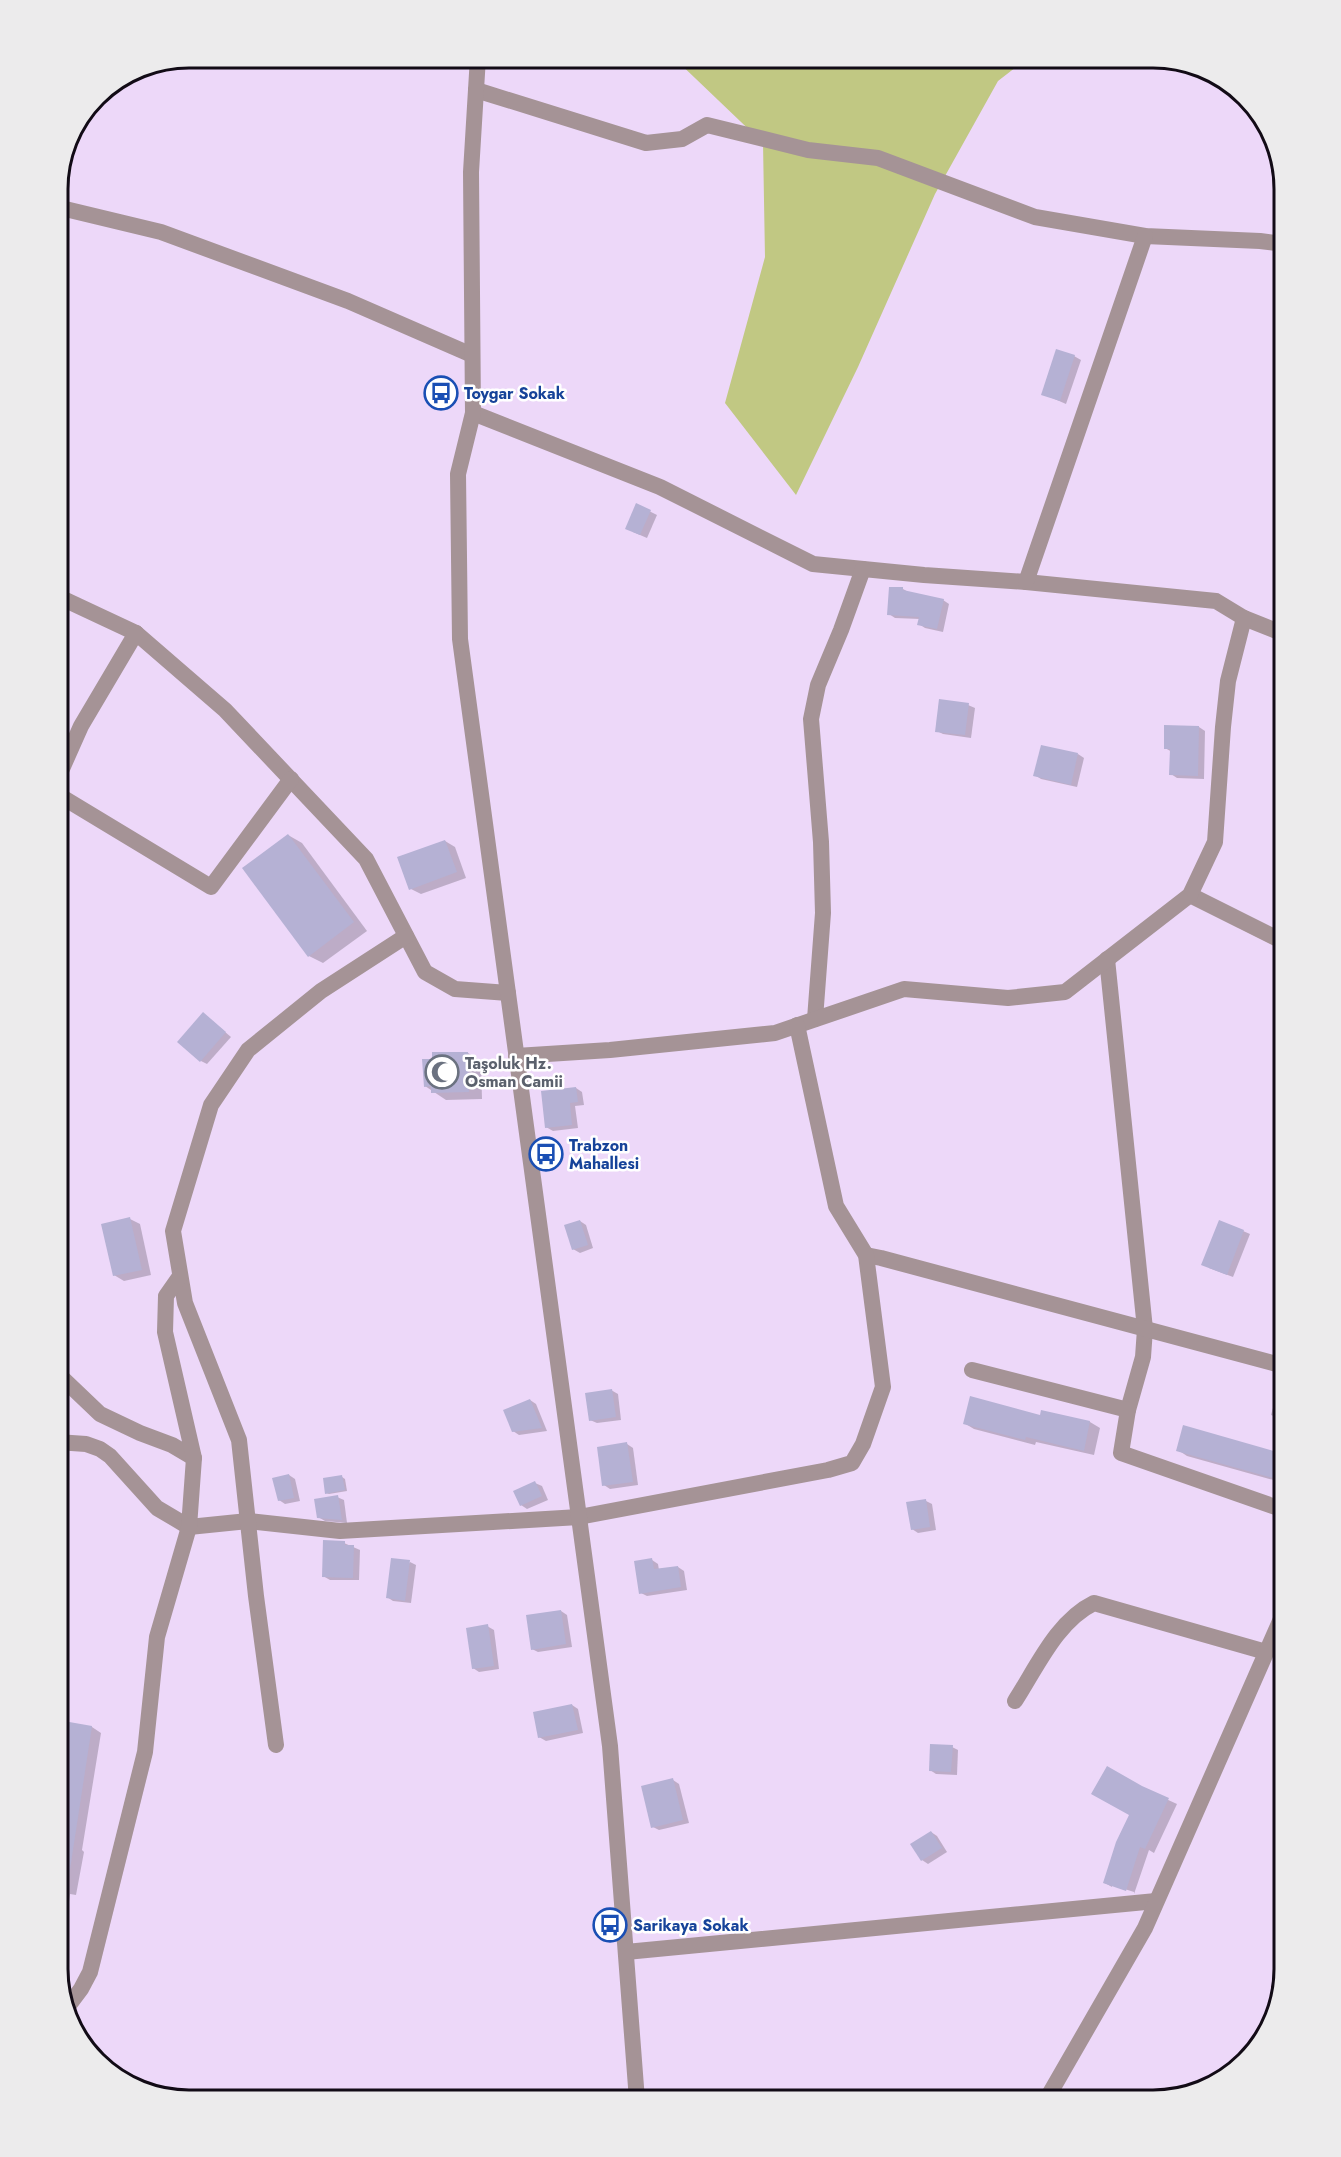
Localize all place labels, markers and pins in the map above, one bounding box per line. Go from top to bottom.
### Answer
bus stop icon: Toygar Sokak [423,375,459,411]
place label: Toygar Sokak [464,382,566,405]
place label: Taşoluk Hz. Osman Camii [465,1052,563,1093]
mosque icon: Taşoluk Hz. Osman Camii [424,1054,460,1090]
place label: Trabzon Mahallesi [569,1134,639,1175]
bus stop icon: Trabzon Mahallesi [528,1136,564,1172]
bus stop icon: Sarikaya Sokak [592,1907,628,1943]
place label: Sarikaya Sokak [633,1914,749,1937]

